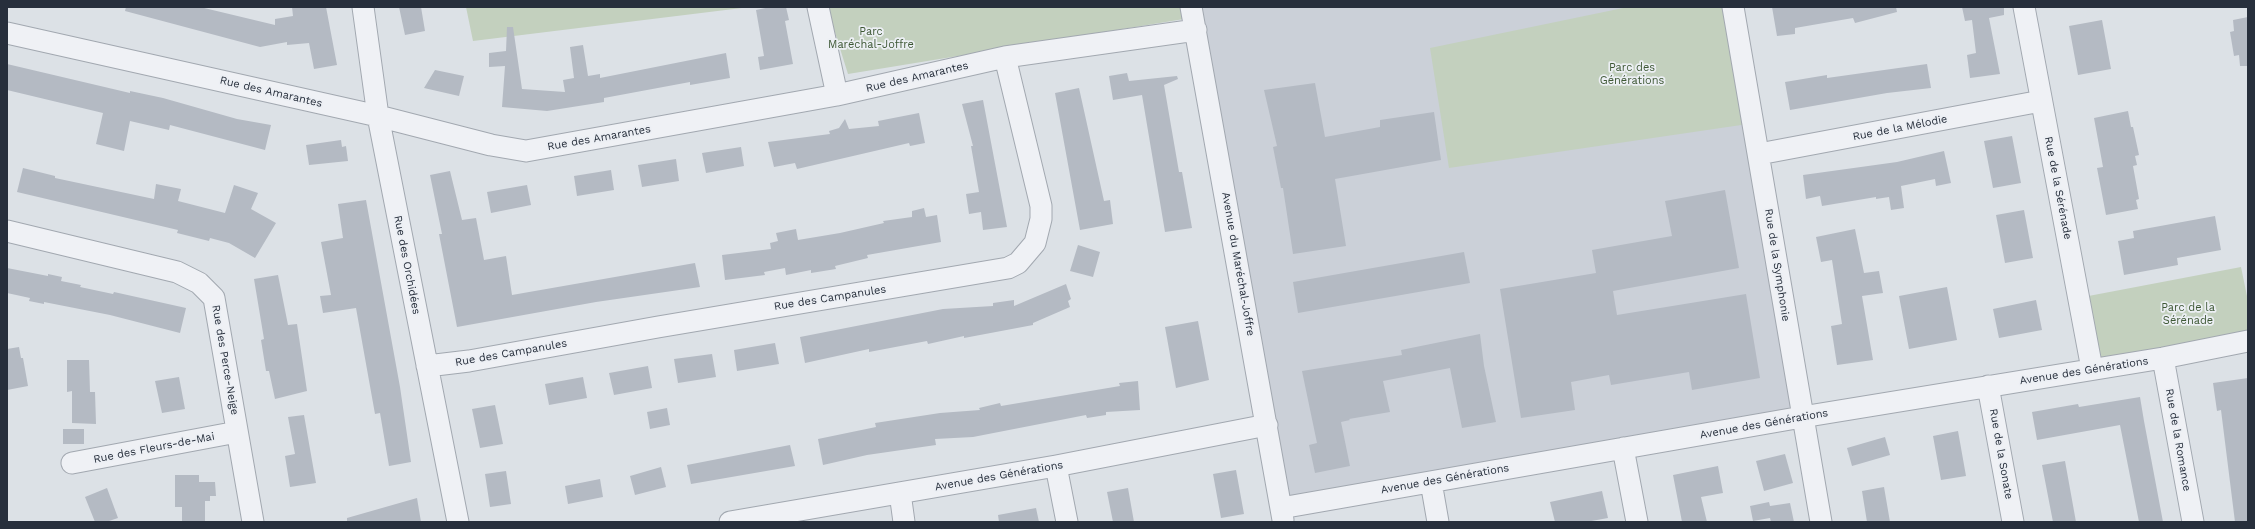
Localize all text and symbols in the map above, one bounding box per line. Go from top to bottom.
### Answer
park label: Parc Maréchal-Joffre [828,25,914,51]
street label: Rue des Amarantes [864,59,970,95]
park label: Parc des Générations [1600,61,1664,87]
street label: Rue des Amarantes [218,74,324,110]
street label: Rue de la Mélodie [1852,112,1948,144]
street label: Rue des Amarantes [546,122,652,154]
street label: Rue de la Sérénade [2042,135,2074,241]
street label: Avenue du Maréchal-Joffre [1219,191,1257,337]
street label: Rue de la Symphonie [1762,208,1792,322]
street label: Rue des Orchidées [391,214,423,316]
street label: Rue des Campanules [773,283,887,313]
park label: Parc de la Sérénade [2161,301,2215,327]
street label: Rue des Perce-Neige [209,304,241,416]
street label: Rue des Campanules [454,337,568,369]
street label: Avenue des Générations [2019,354,2149,388]
street label: Rue de la Romance [2162,388,2194,492]
street label: Avenue des Générations [1699,406,1829,442]
street label: Rue de la Sonate [1987,408,2015,500]
street label: Rue des Fleurs-de-Mai [92,430,216,466]
street label: Avenue des Générations [934,458,1064,494]
street label: Avenue des Générations [1380,461,1510,497]

